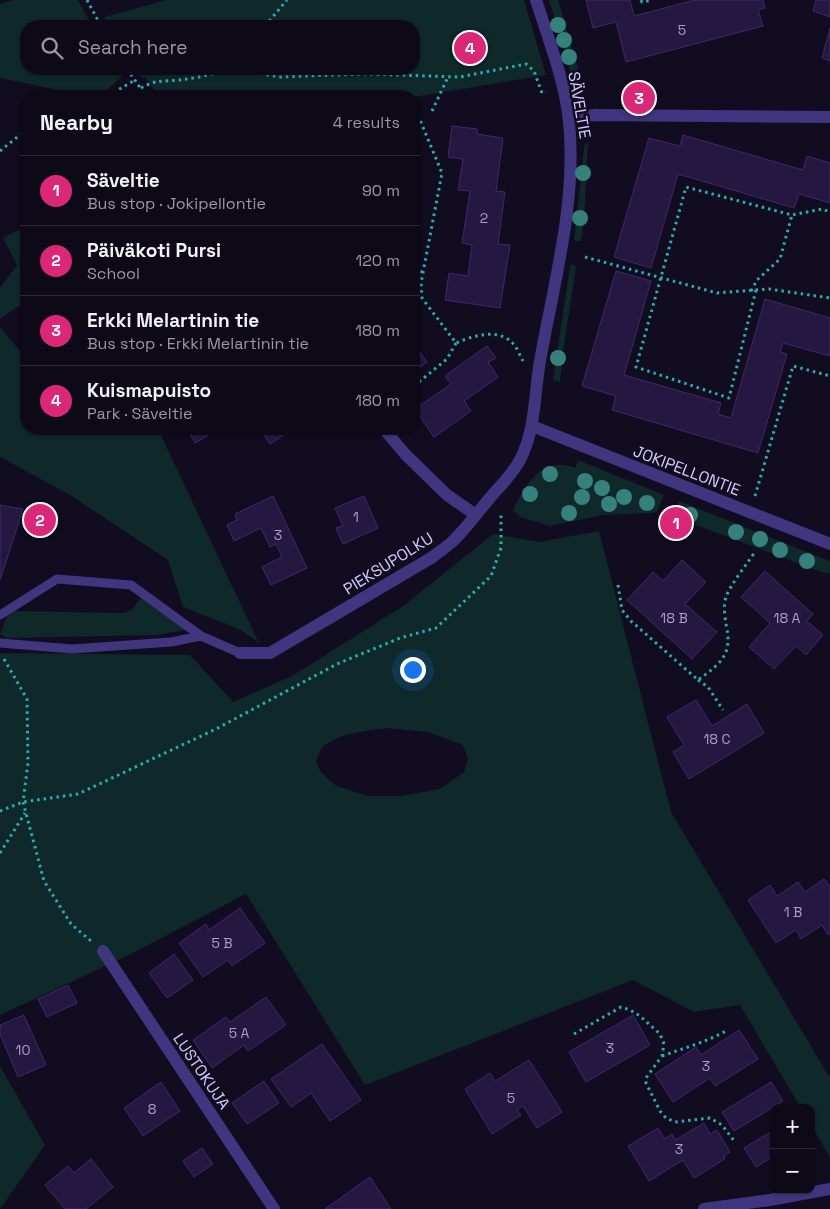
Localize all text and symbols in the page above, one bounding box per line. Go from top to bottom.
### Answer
search box [20,20,420,75]
house number: 5 [678,21,686,39]
pin: 4 [454,29,486,67]
icon: search [38,34,66,62]
text: Search here [78,35,188,60]
street label: SÄVELTIE [563,70,596,140]
pin: 3 [623,79,655,117]
text: Nearby [40,109,113,136]
text: 4 results [333,112,400,133]
text: Säveltie [87,168,160,193]
text: 1 [52,180,60,201]
text: 90 m [362,180,400,201]
text: Bus stop · Jokipellontie [87,193,266,214]
house number: 2 [480,209,488,227]
text: Päiväkoti Pursi [87,238,221,263]
text: 2 [51,250,61,271]
text: 120 m [356,250,400,271]
text: School [87,263,140,284]
text: Erkki Melartinin tie [87,308,259,333]
text: 3 [51,320,61,341]
text: 180 m [355,320,400,341]
text: Bus stop · Erkki Melartinin tie [87,333,309,354]
text: Kuismapuisto [87,378,211,403]
text: 4 [51,390,61,411]
text: 180 m [355,390,400,411]
text: Park · Säveltie [87,403,193,424]
street label: JOKIPELLONTIE [630,440,743,501]
pin: 2 [24,501,56,539]
pin: 1 [660,504,692,542]
house number: 1 [353,508,359,526]
house number: 3 [274,526,282,544]
street label: PIEKSUPOLKU [339,527,437,599]
house number: 18 B [660,609,688,627]
house number: 18 A [774,609,801,627]
your location [400,657,426,683]
house number: 18 C [703,730,731,748]
house number: 1 B [784,903,802,921]
house number: 5 B [211,934,233,952]
house number: 5 A [229,1024,249,1042]
street label: LUSTOKUJA [168,1029,235,1113]
house number: 3 [606,1039,614,1057]
house number: 10 [16,1041,30,1059]
house number: 3 [702,1057,710,1075]
house number: 5 [507,1089,515,1107]
house number: 8 [148,1100,157,1118]
map controls [770,1104,815,1194]
button: + [770,1104,815,1149]
house number: 3 [675,1140,683,1158]
button: − [770,1149,815,1194]

